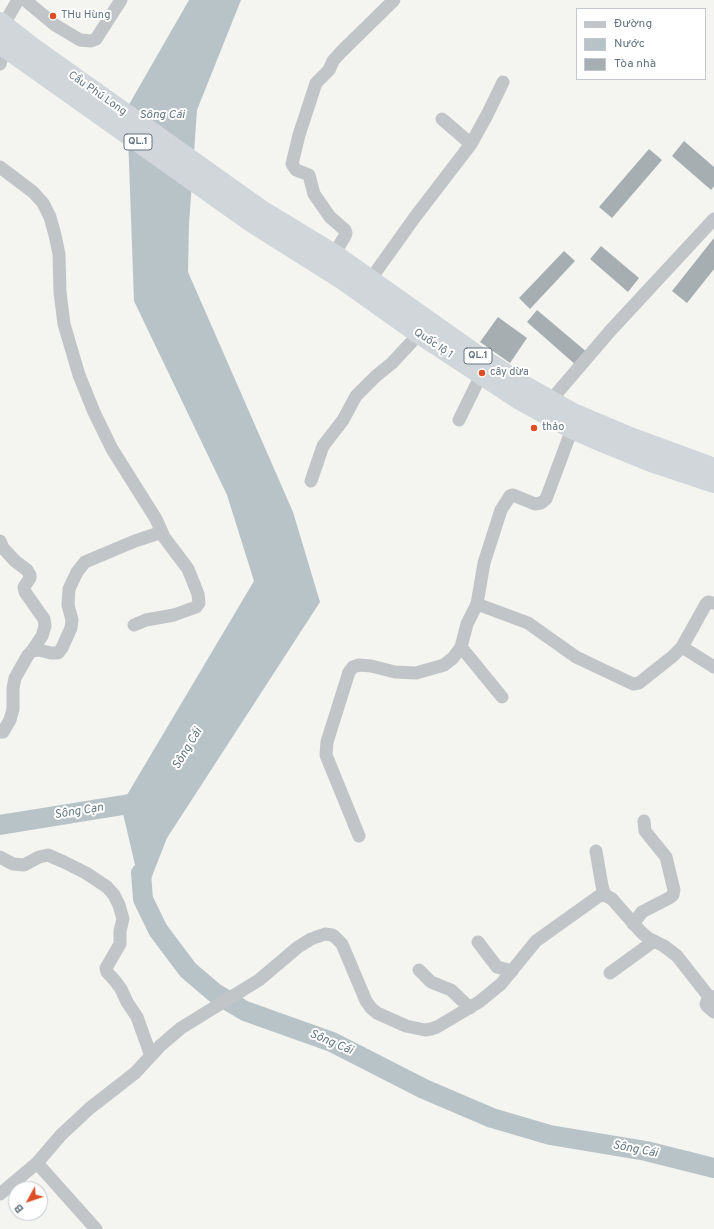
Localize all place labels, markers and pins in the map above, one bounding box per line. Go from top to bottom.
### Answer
place label: THu Hùng [61,9,110,23]
marker: THu Hùng [48,11,58,21]
place label: cây dừa [490,366,529,380]
marker: cây dừa [477,368,487,378]
place label: thảo [542,421,564,435]
marker: thảo [529,423,539,433]

